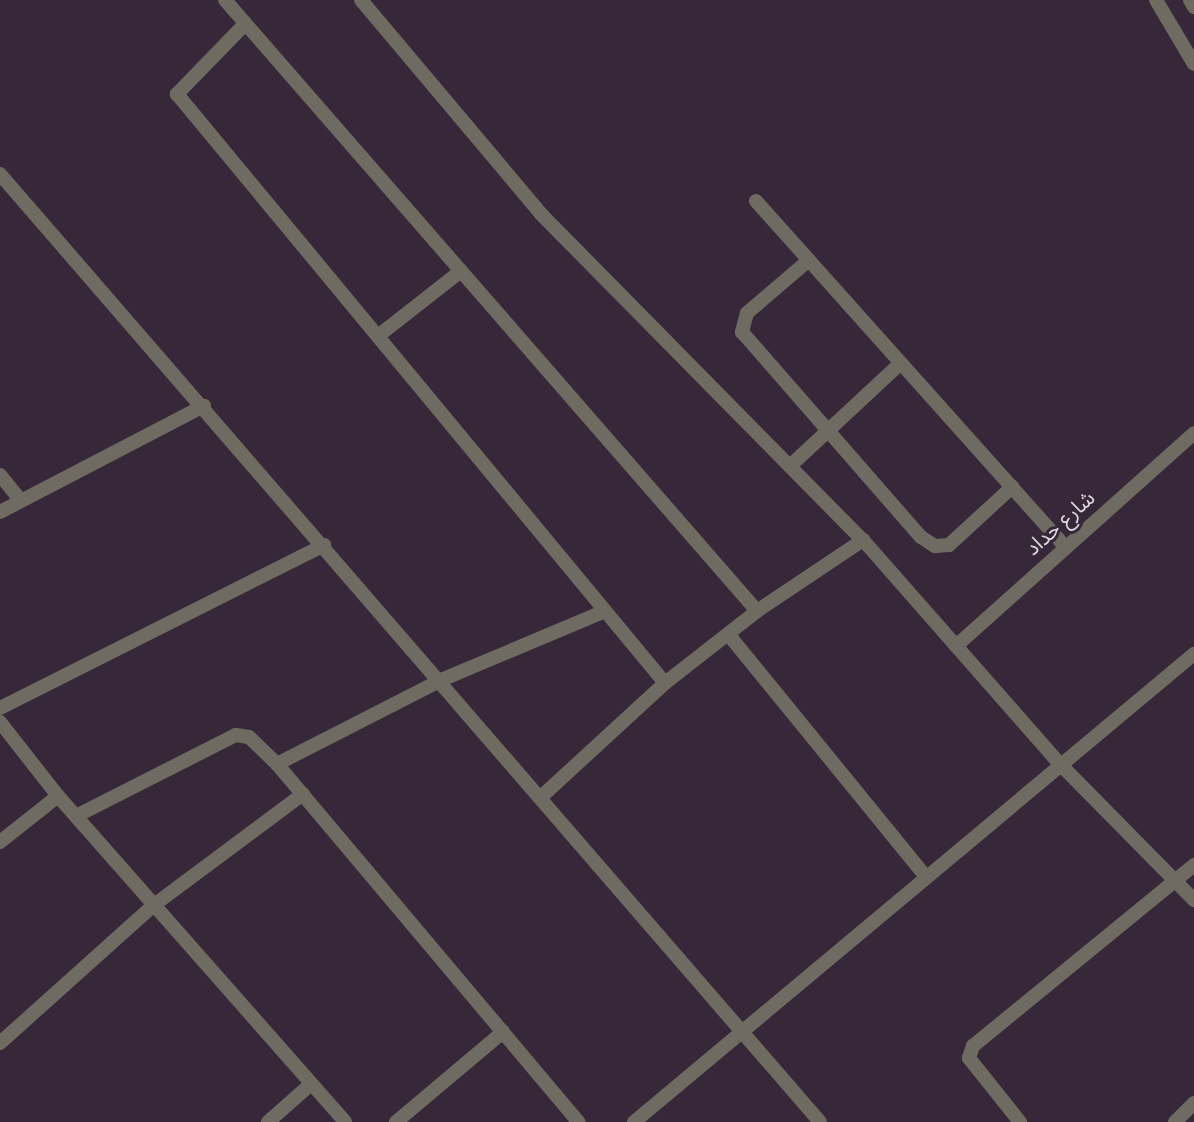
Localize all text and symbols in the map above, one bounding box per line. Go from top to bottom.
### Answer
street label: شارع حداد [1020,485,1100,561]

